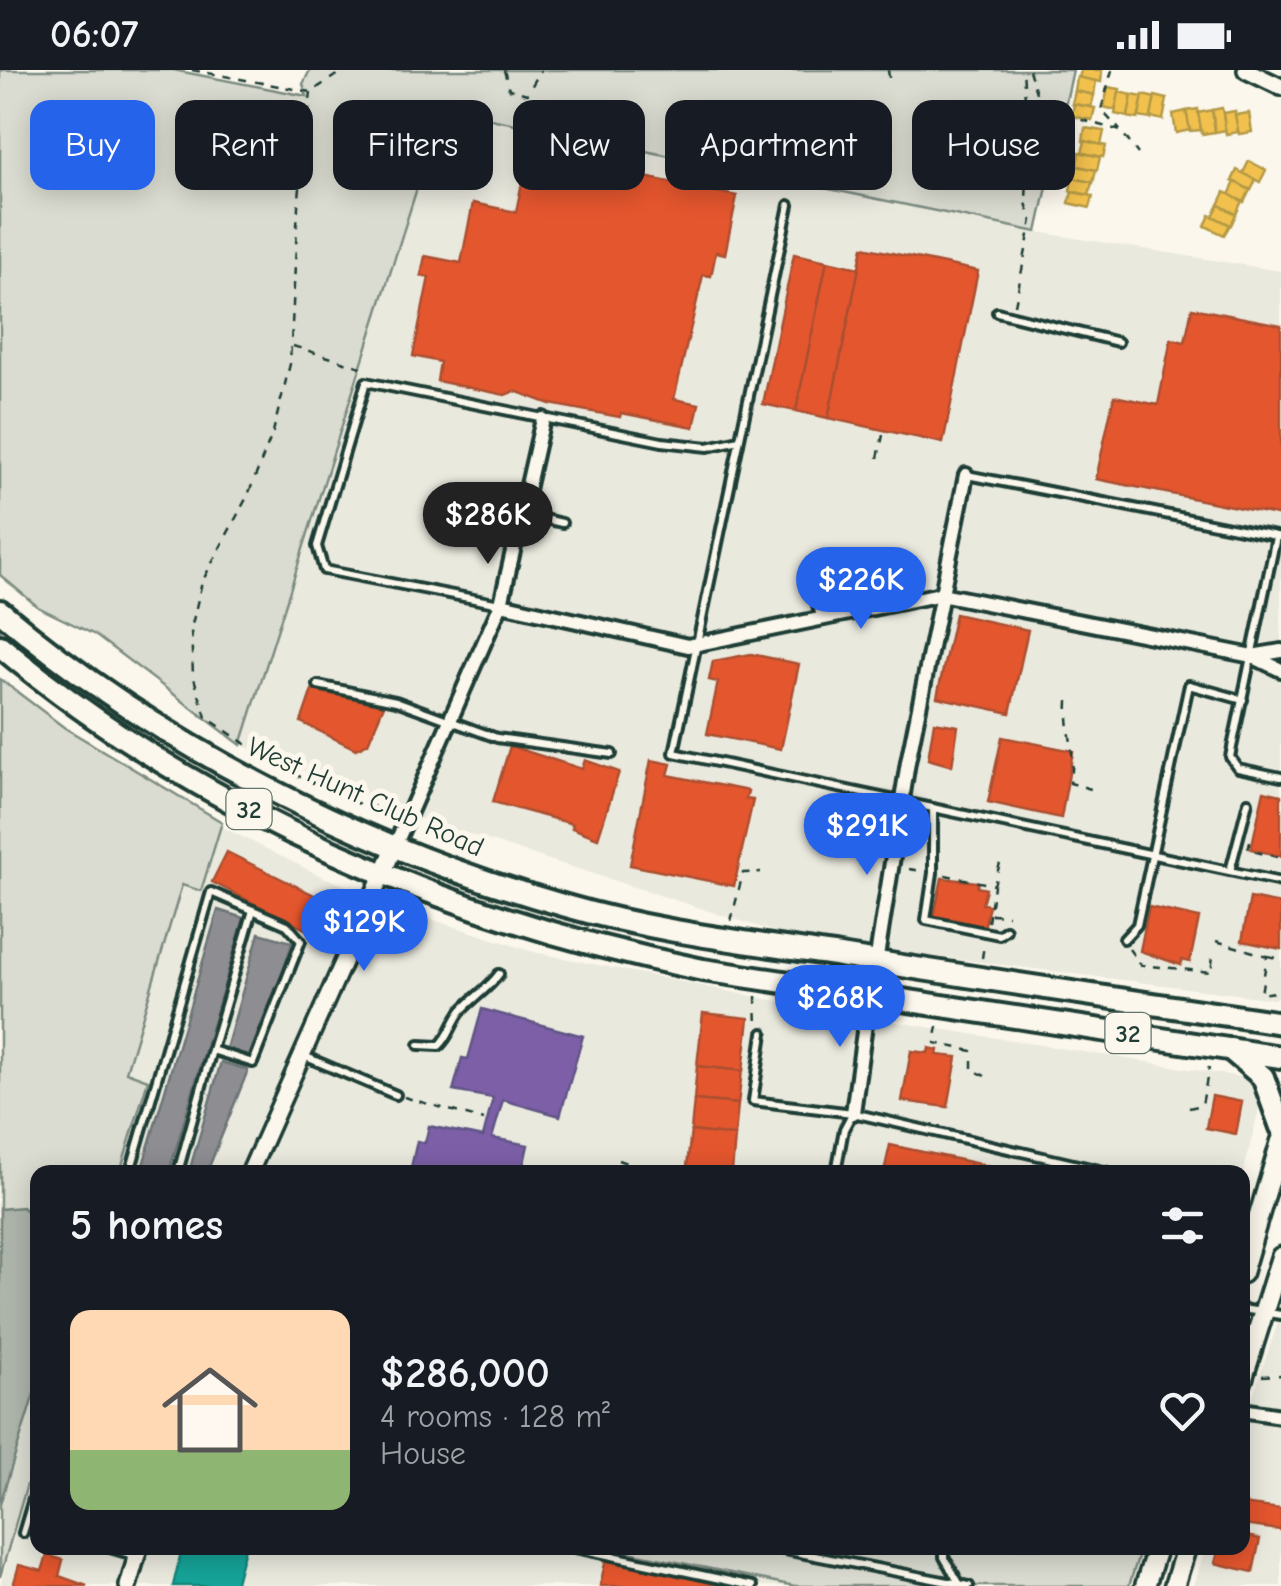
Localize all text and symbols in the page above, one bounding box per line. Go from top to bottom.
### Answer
text: 06:07 [50,13,138,57]
chip: Buy [30,100,155,190]
chip: Rent [175,100,313,190]
chip: Filters [333,100,493,190]
chip: New [513,100,645,190]
chip: Apartment [665,100,892,190]
chip: House [912,100,1075,190]
pin: $286K [418,482,558,567]
text: $286K [445,496,531,533]
pin: $226K [791,547,931,632]
text: $226K [818,561,904,598]
street label: West Hunt Club Road [243,730,489,863]
road number: 32 [226,789,272,829]
pin: $291K [797,793,937,878]
text: $291K [826,807,908,844]
pin: $129K [294,889,434,974]
text: $129K [323,903,405,940]
pin: $268K [770,965,910,1050]
text: $268K [797,979,883,1016]
road number: 32 [1106,1013,1150,1053]
icon: filters [1155,1198,1210,1253]
text: 5 homes [70,1201,223,1250]
text: $286,000 [380,1349,550,1398]
icon: home [150,1350,270,1470]
icon: heart [1155,1383,1210,1438]
text: 4 rooms · 128 m² [380,1398,610,1435]
text: House [380,1435,466,1472]

